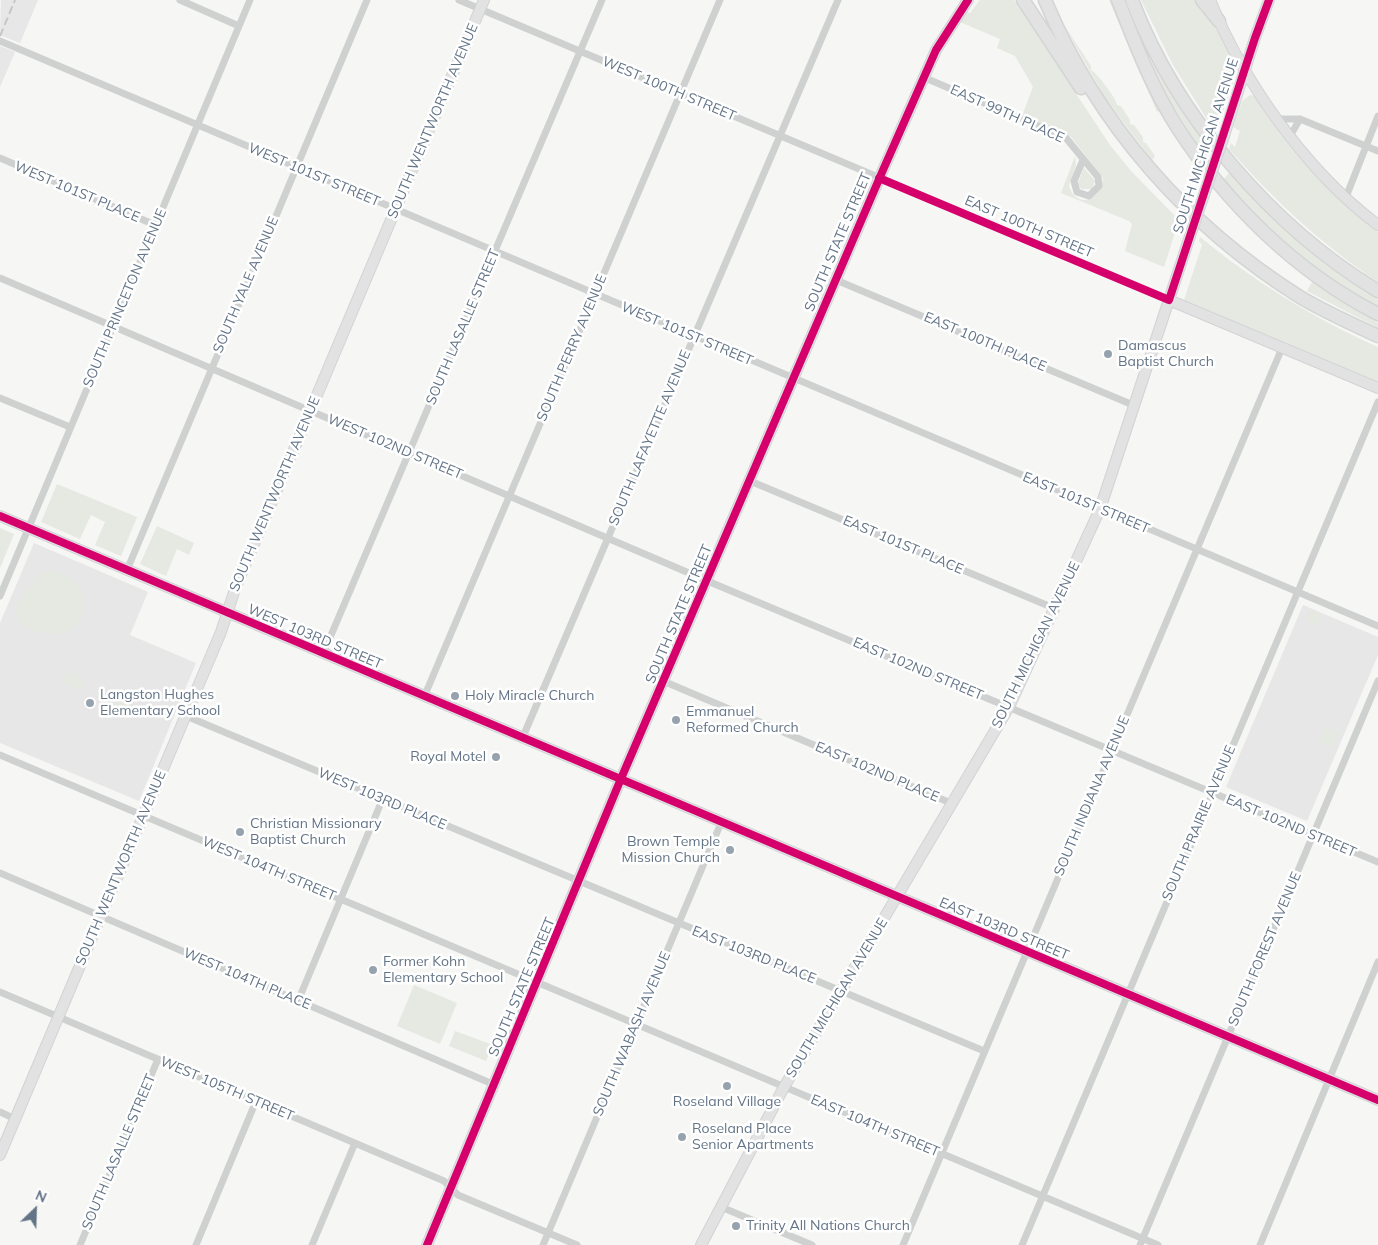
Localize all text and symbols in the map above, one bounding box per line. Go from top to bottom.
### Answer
street label: SOUTH WENTWORTH AVENUE [384,21,482,221]
street label: WEST 100TH STREET [600,53,738,125]
street label: SOUTH MICHIGAN AVENUE [1170,56,1242,236]
street label: EAST 99TH PLACE [947,81,1067,147]
street label: WEST 101ST STREET [246,140,382,210]
street label: WEST 101ST PLACE [12,158,142,226]
street label: SOUTH STATE STREET [801,170,875,314]
street label: EAST 100TH STREET [962,192,1096,262]
street label: SOUTH PRINCETON AVENUE [80,206,170,390]
street label: SOUTH YALE AVENUE [210,214,282,356]
street label: SOUTH LASALLE STREET [423,247,503,407]
street label: SOUTH PERRY AVENUE [533,272,611,424]
street label: WEST 101ST STREET [619,299,755,369]
street label: EAST 100TH PLACE [921,309,1049,375]
place label: Damascus Baptist Church [1118,338,1214,371]
street label: SOUTH LAFAYETTE AVENUE [605,348,695,528]
marker: Damascus Baptist Church [1102,348,1114,360]
street label: SOUTH WENTWORTH AVENUE [226,394,324,594]
street label: WEST 102ND STREET [325,411,465,483]
street label: EAST 101ST STREET [1020,469,1152,537]
street label: EAST 101ST PLACE [840,512,966,578]
street label: SOUTH STATE STREET [642,542,716,686]
street label: SOUTH MICHIGAN AVENUE [988,559,1084,731]
street label: WEST 103RD STREET [245,601,385,673]
street label: EAST 102ND STREET [850,634,986,704]
place label: Langston Hughes Elementary School [100,687,220,720]
place label: Holy Miracle Church [465,688,594,704]
marker: Holy Miracle Church [449,690,461,702]
marker: Langston Hughes Elementary School [84,697,96,709]
place label: Emmanuel Reformed Church [686,704,799,736]
marker: Emmanuel Reformed Church [670,714,682,726]
street label: SOUTH INDIANA AVENUE [1051,714,1133,878]
street label: EAST 102ND PLACE [812,738,942,806]
street label: SOUTH PRAIRIE AVENUE [1159,743,1239,903]
place label: Royal Motel [410,749,486,765]
marker: Royal Motel [490,751,502,763]
street label: WEST 103RD PLACE [315,764,449,834]
street label: SOUTH WENTWORTH AVENUE [72,768,170,968]
street label: EAST 102ND STREET [1223,791,1359,861]
place label: Christian Missionary Baptist Church [250,816,382,849]
marker: Christian Missionary Baptist Church [234,826,246,838]
street label: WEST 104TH STREET [200,833,338,905]
place label: Brown Temple Mission Church [622,834,720,866]
marker: Brown Temple Mission Church [724,844,736,856]
street label: SOUTH FOREST AVENUE [1225,869,1305,1029]
street label: EAST 103RD STREET [937,894,1071,964]
street label: SOUTH STATE STREET [485,915,559,1059]
street label: SOUTH MICHIGAN AVENUE [783,915,891,1081]
street label: EAST 103RD PLACE [690,922,818,988]
street label: WEST 104TH PLACE [181,945,313,1013]
street label: SOUTH WABASH AVENUE [590,949,674,1119]
place label: Former Kohn Elementary School [383,954,503,986]
marker: Former Kohn Elementary School [367,964,379,976]
street label: WEST 105TH STREET [158,1053,296,1125]
street label: SOUTH LASALLE STREET [79,1072,159,1232]
marker: Roseland Village [721,1080,733,1092]
street label: EAST 104TH STREET [808,1091,942,1161]
place label: Roseland Village [673,1094,781,1110]
place label: Roseland Place Senior Apartments [692,1121,814,1154]
marker: Roseland Place Senior Apartments [676,1131,688,1143]
north arrow [10,1185,60,1235]
text: N [33,1186,50,1207]
place label: Trinity All Nations Church [746,1218,910,1234]
marker: Trinity All Nations Church [730,1220,742,1232]

